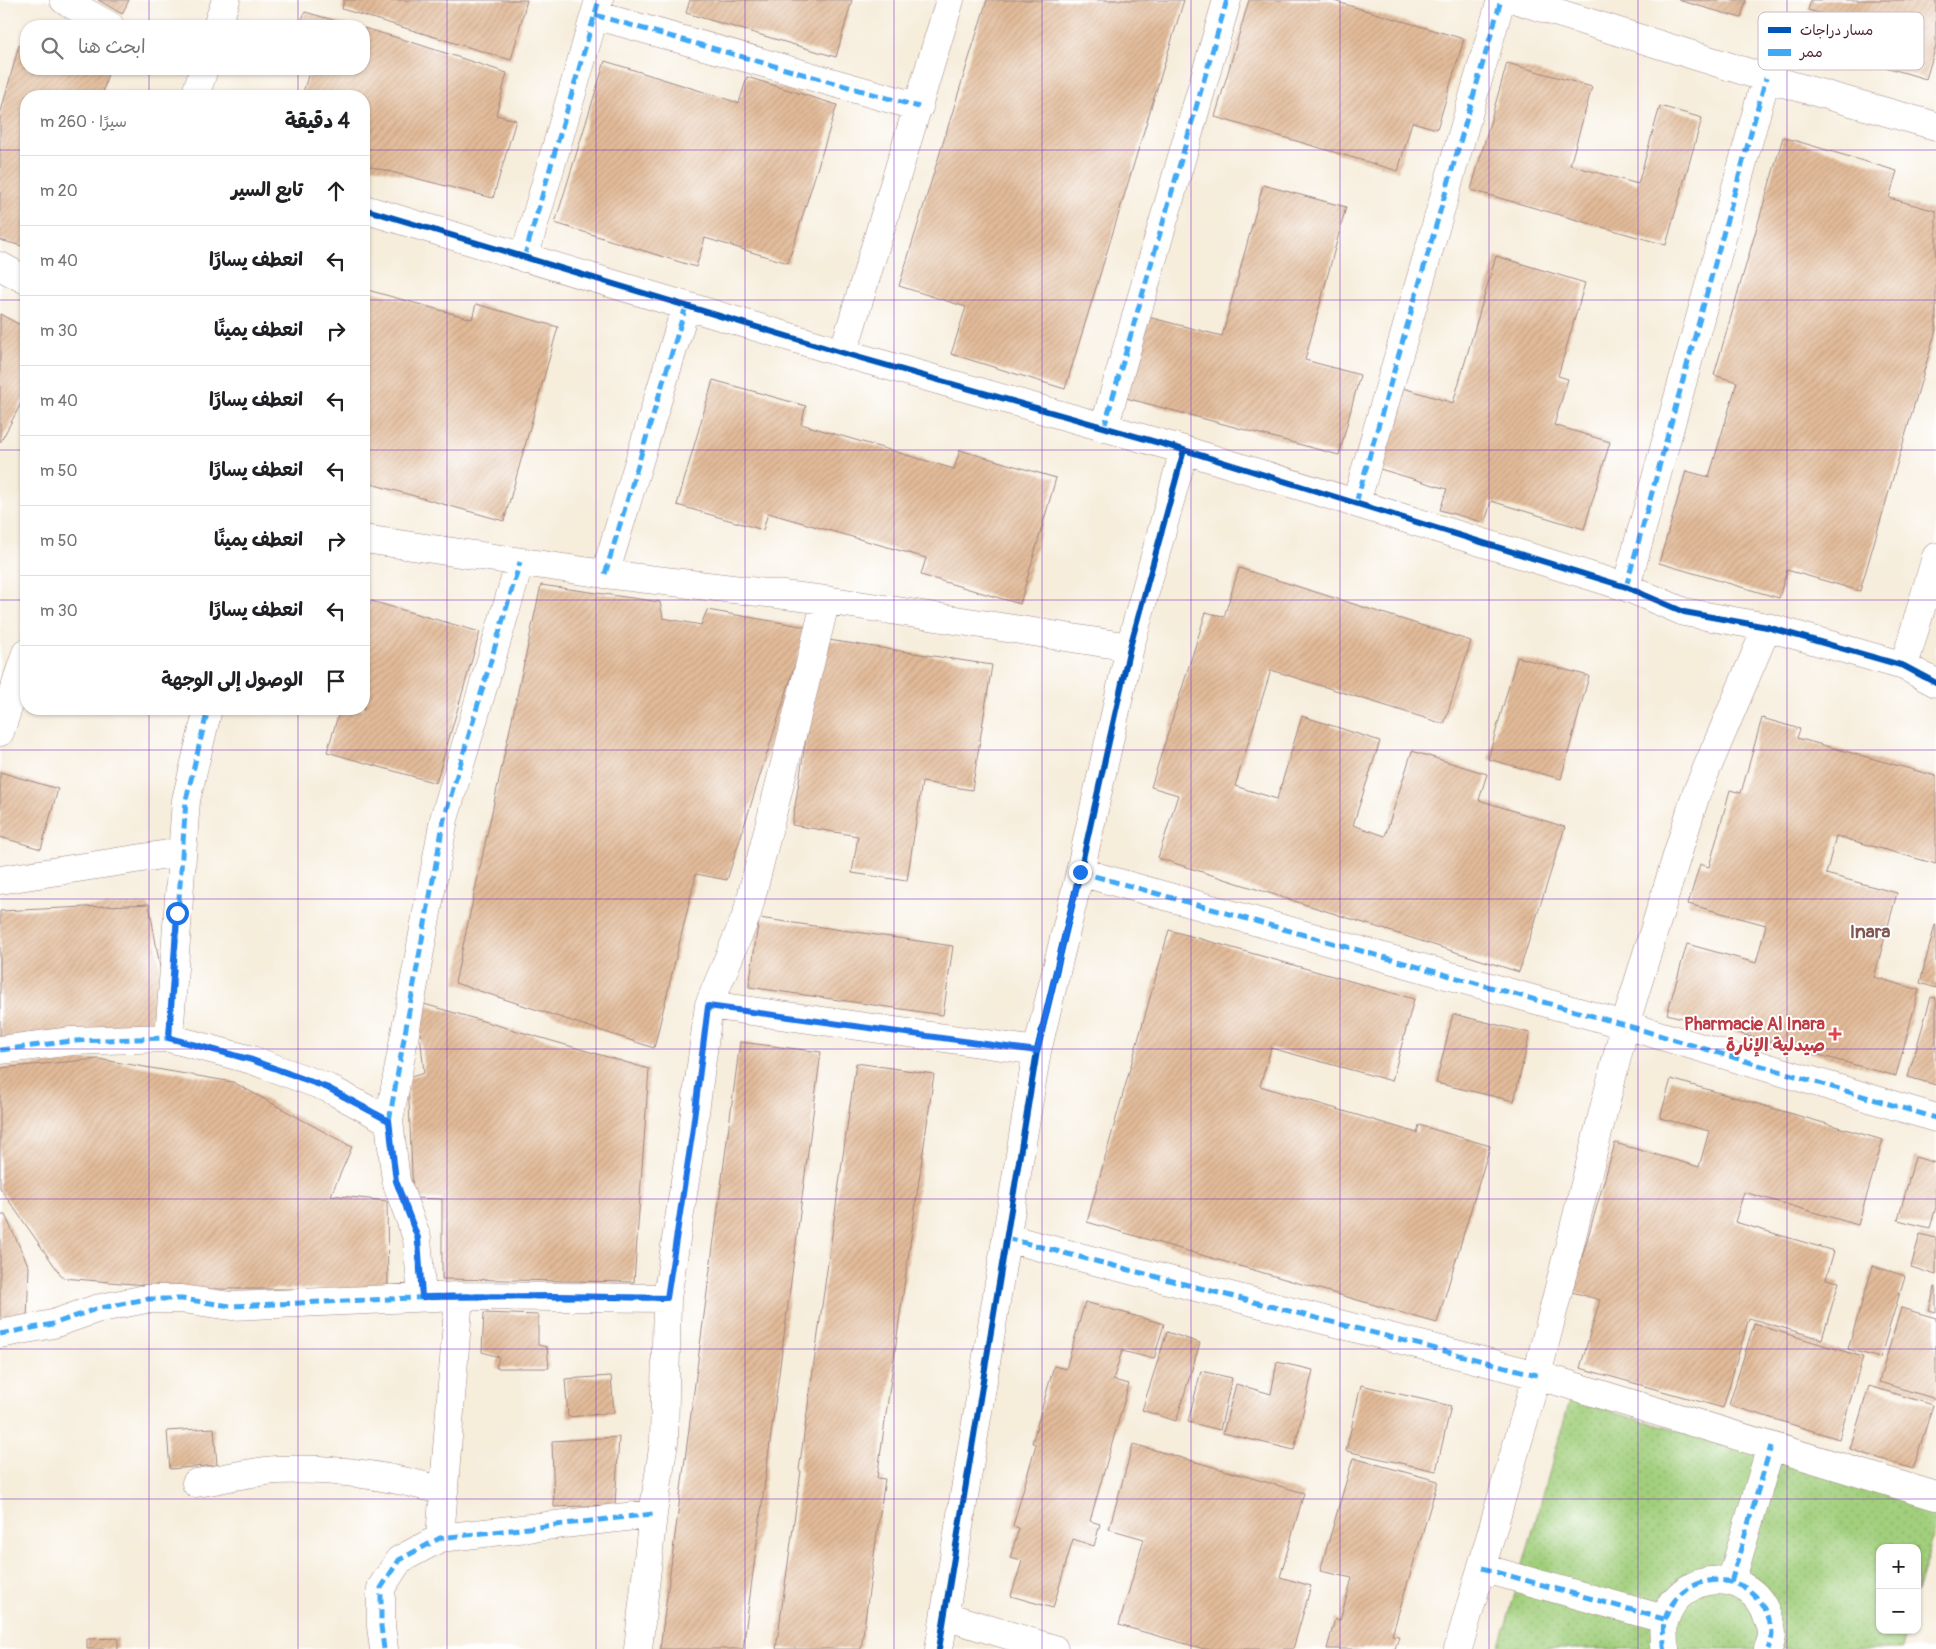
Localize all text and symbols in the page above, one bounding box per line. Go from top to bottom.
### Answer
legend [1758,12,1924,70]
search box [20,20,370,75]
text: مسار دراجات [1800,22,1873,39]
icon: search [38,34,66,62]
text: ابحث هنا [78,35,146,59]
text: ممر [1799,44,1823,61]
text: 4 دقيقة [285,108,350,135]
text: سيرًا · 260 m [40,112,127,132]
icon: ahead [322,177,350,205]
text: تابع السير [231,178,303,202]
text: 20 m [40,181,78,201]
icon: left [322,247,350,275]
text: انعطف يسارًا [209,248,303,272]
text: 40 m [40,251,78,271]
icon: right [322,317,350,345]
text: انعطف يمينًا [214,318,303,342]
text: 30 m [40,321,78,341]
icon: left [322,387,350,415]
text: انعطف يسارًا [209,388,303,412]
text: 40 m [40,391,78,411]
icon: left [322,457,350,485]
text: انعطف يسارًا [209,458,303,482]
text: 50 m [40,461,77,481]
icon: right [322,527,350,555]
text: انعطف يمينًا [214,528,303,552]
text: 50 m [40,531,77,551]
icon: left [322,597,350,625]
text: انعطف يسارًا [209,598,303,622]
text: 30 m [40,601,78,621]
icon: arrive [322,667,350,695]
text: الوصول إلى الوجهة [161,668,303,692]
route end [1069,861,1092,884]
route start [166,902,189,925]
district label: Inara [1850,920,1890,944]
place label: Pharmacie Al Inara صيدلية الإنارة [1684,1013,1826,1057]
marker: Pharmacie Al Inara صيدلية الإنارة [1829,1028,1841,1040]
map controls [1876,1544,1921,1634]
button: + [1876,1544,1921,1589]
button: − [1876,1589,1921,1634]

